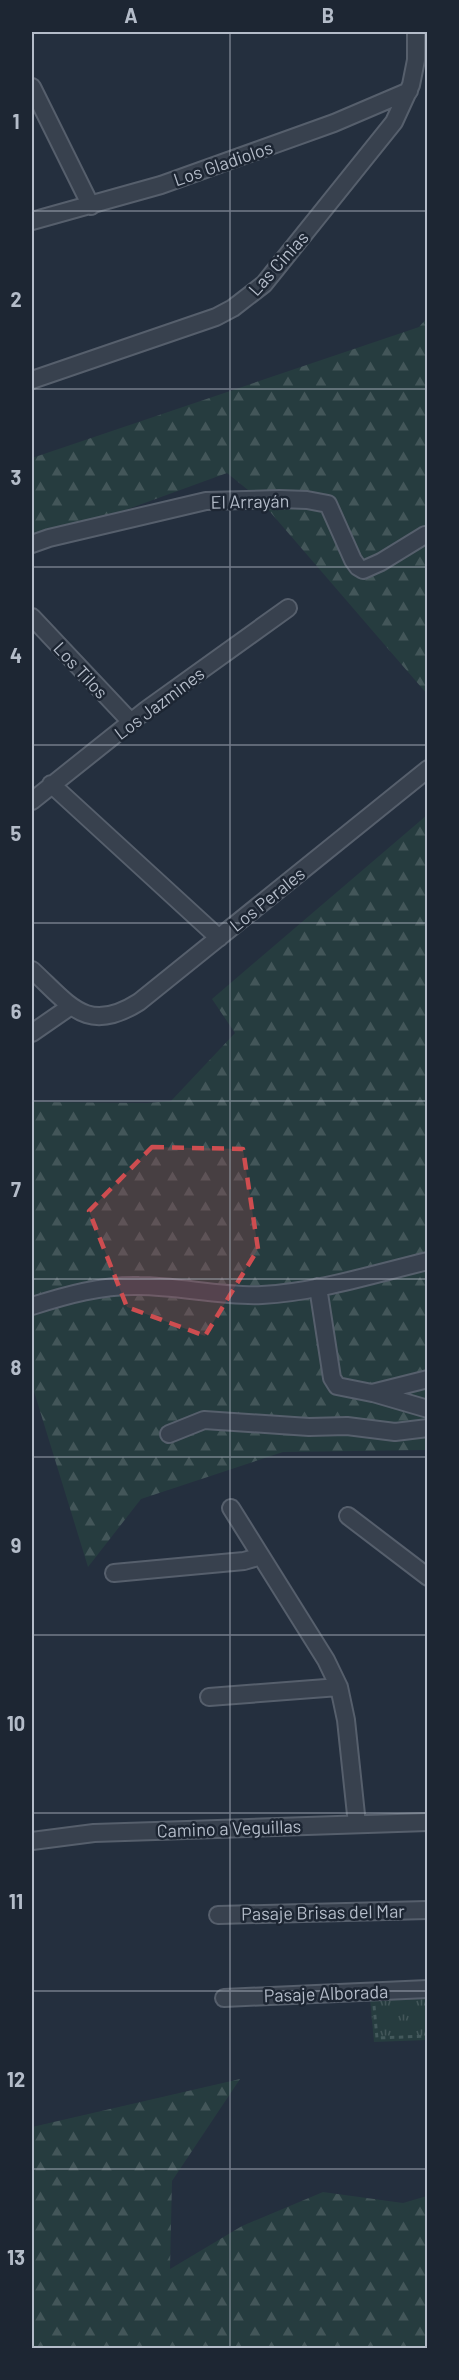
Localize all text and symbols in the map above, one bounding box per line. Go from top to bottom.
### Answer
text: A [124,3,138,27]
text: B [322,3,334,27]
text: 1 [12,109,20,133]
street label: Los Gladiolos [170,136,276,190]
street label: Las Cinias [243,226,313,300]
text: 2 [10,287,22,311]
text: 3 [11,465,21,489]
street label: El Arrayán [210,489,290,513]
street label: Los Tilos [49,637,113,703]
text: 4 [10,643,22,667]
street label: Los Jazmines [110,662,208,744]
text: 5 [11,821,22,845]
street label: Los Perales [225,862,309,936]
text: 6 [11,999,22,1023]
text: 7 [11,1177,21,1201]
text: 8 [11,1355,22,1379]
text: 9 [11,1533,21,1557]
text: 10 [7,1711,25,1735]
street label: Camino a Veguillas [156,1814,302,1842]
text: 11 [9,1889,23,1913]
street label: Pasaje Brisas del Mar [241,1900,405,1924]
street label: Pasaje Alborada [263,1980,389,2006]
text: 12 [7,2067,25,2091]
text: 13 [7,2245,25,2269]

